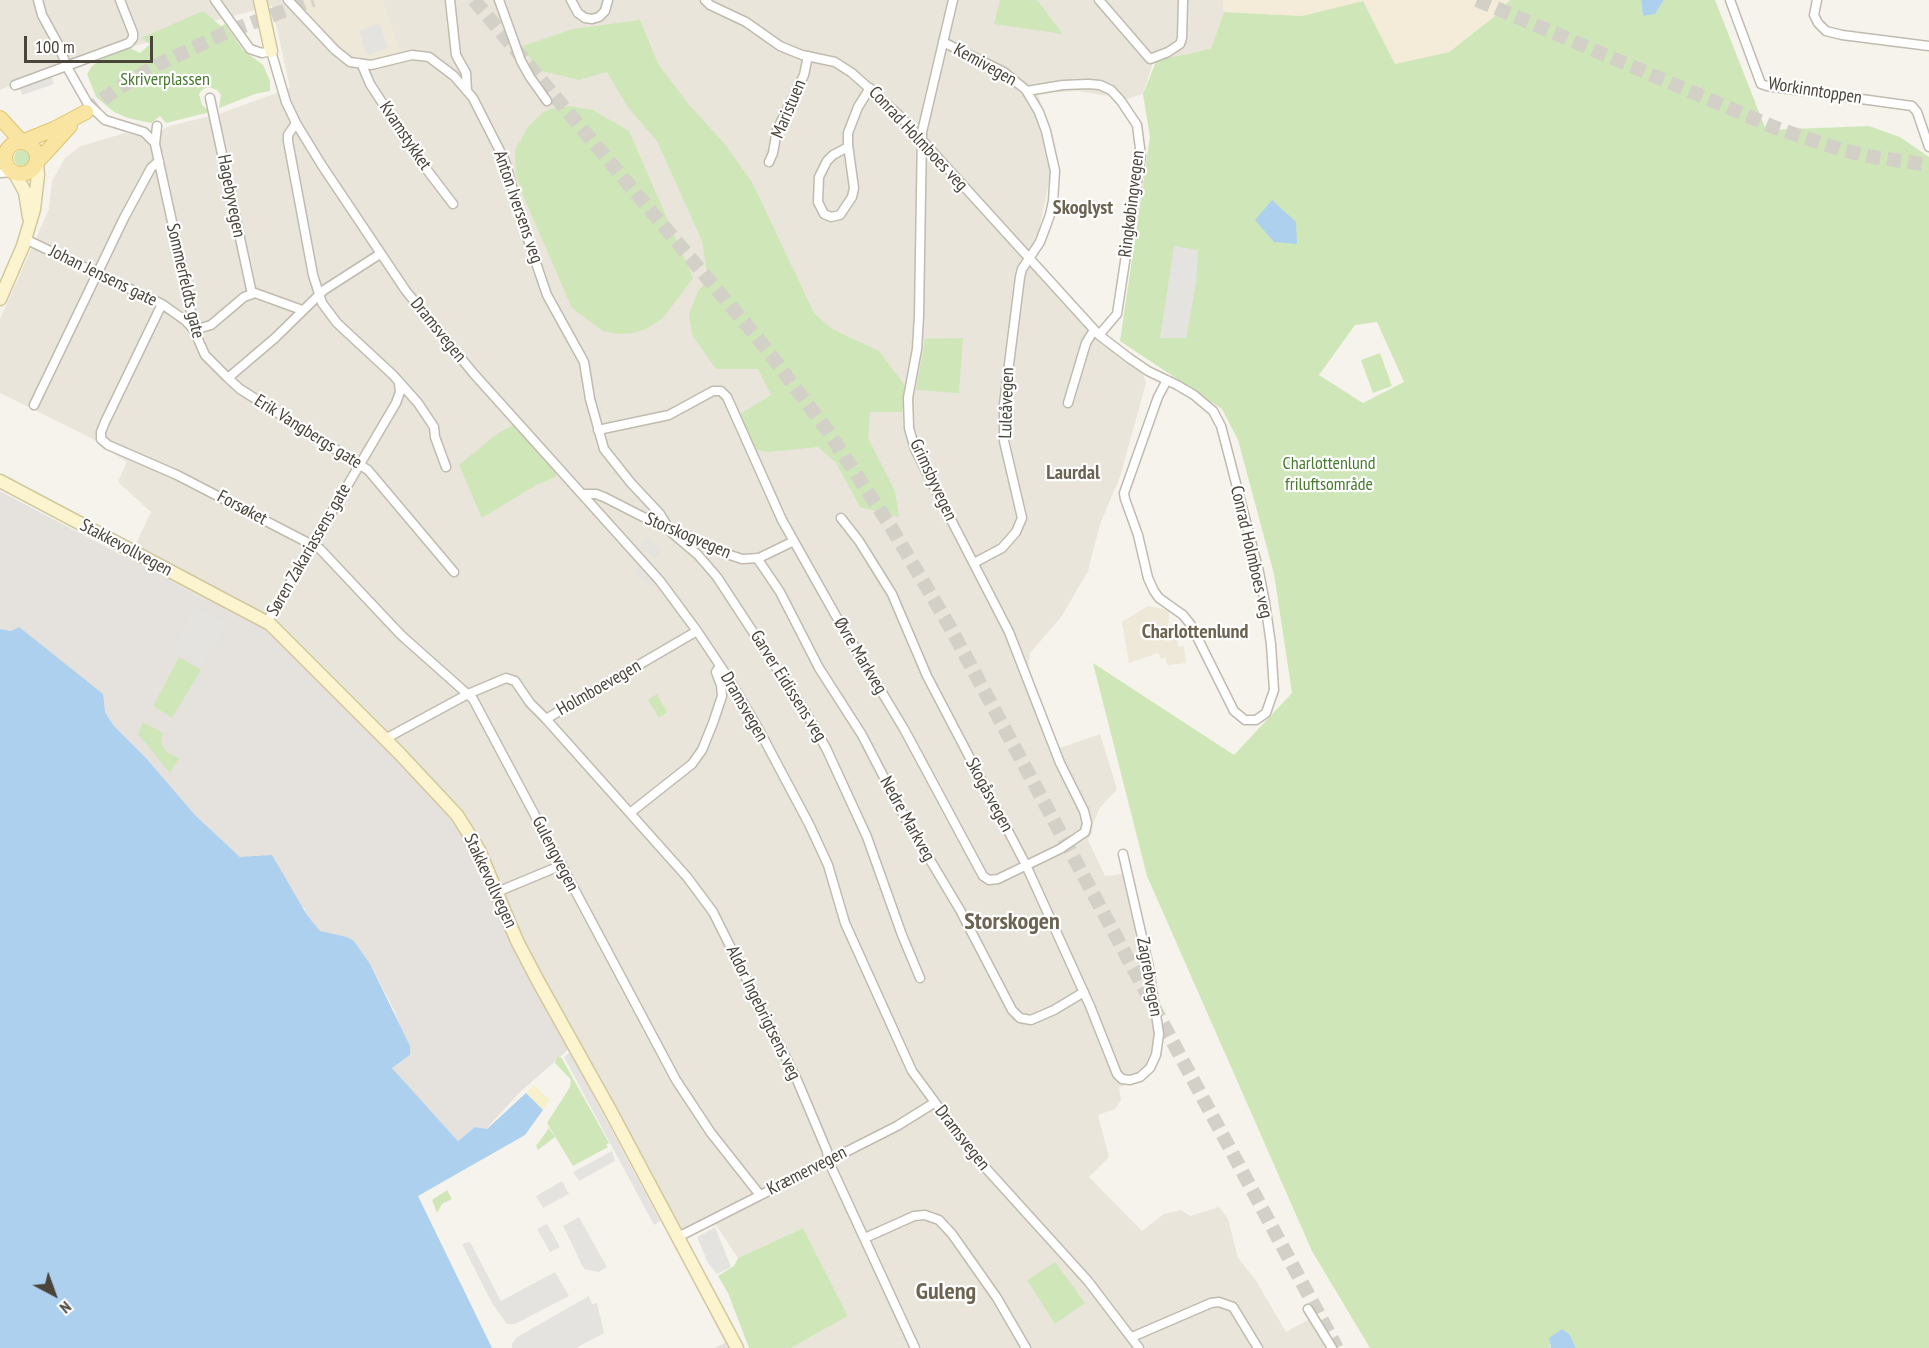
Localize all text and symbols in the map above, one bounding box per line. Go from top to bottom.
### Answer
scale bar [27,24,156,62]
text: 100 m [35,35,75,58]
street label: Kemivegen [950,39,1020,91]
park label: Skriverplassen [120,69,210,91]
street label: Workinntoppen [1767,73,1863,109]
street label: Maristuen [767,76,811,142]
street label: Conrad Holmboes veg [864,82,972,196]
street label: Kvamstykket [374,98,436,174]
street label: Anton Iversens veg [489,148,547,266]
street label: Ringkøbingvegen [1115,149,1149,259]
street label: Hagebyvegen [212,153,250,239]
district label: Skoglyst [1053,196,1113,220]
street label: Sommerfeldts gate [161,221,209,341]
street label: Johan Jensens gate [46,241,160,311]
street label: Dramsvegen [405,293,471,367]
street label: Luleåvegen [995,367,1019,439]
street label: Erik Vangbergs gate [250,390,366,474]
street label: Grimsbyvegen [905,436,961,524]
park label: Charlottenlund friluftsområde [1282,453,1376,496]
district label: Laurdal [1046,461,1100,485]
street label: Søren Zakariassens gate [262,480,356,620]
street label: Conrad Holmboes veg [1225,484,1277,620]
street label: Forsøket [213,486,271,530]
street label: Storskogvegen [642,508,734,564]
street label: Stakkevollvegen [76,515,176,581]
street label: Øvre Markveg [829,614,891,698]
district label: Charlottenlund [1142,620,1248,644]
street label: Garver Eidissens veg [745,626,831,746]
street label: Holmboevegen [553,655,645,721]
street label: Dramsvegen [715,668,773,746]
street label: Skogåsvegen [961,754,1017,836]
street label: Nedre Markveg [875,773,939,865]
street label: Gulengvegen [527,813,583,895]
street label: Stakkevollvegen [459,831,521,931]
district label: Storskogen [964,908,1060,936]
street label: Zagrebvegen [1131,936,1167,1018]
street label: Aldor Ingebrigtsens veg [721,942,805,1084]
street label: Dramsvegen [930,1101,994,1175]
street label: Kræmervegen [764,1142,850,1200]
north arrow [24,1264,84,1324]
district label: Guleng [916,1278,976,1306]
text: N [56,1297,76,1318]

